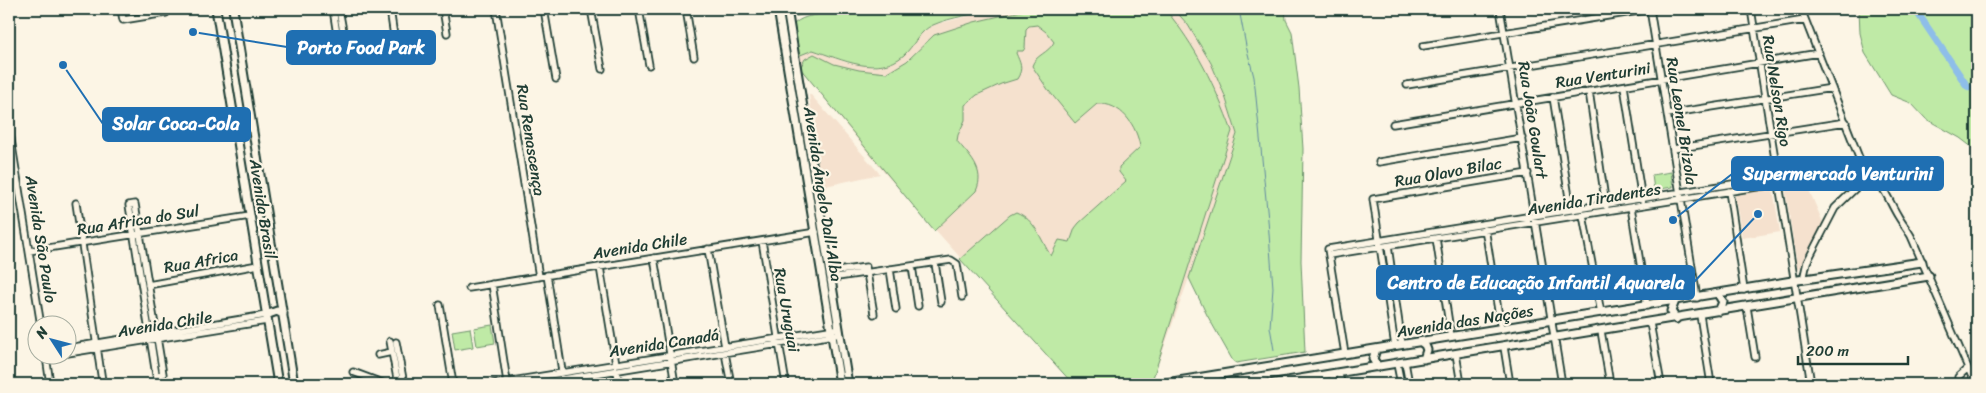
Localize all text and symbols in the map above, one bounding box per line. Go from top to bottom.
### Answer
callout: Porto Food Park [287,31,435,64]
text: Porto Food Park [297,32,425,64]
street label: Rua Nelson Rigo [1754,33,1800,149]
street label: Rua Venturini [1553,53,1653,97]
street label: Rua Leonel Brizola [1658,55,1707,188]
street label: Rua João Goulart [1509,59,1557,181]
street label: Rua Renascença [508,82,554,198]
street label: Avenida Ângelo Dall'Alba [795,103,851,284]
callout: Solar Coca-Cola [103,108,250,141]
text: Solar Coca-Cola [111,108,241,140]
street label: Rua Olavo Bilac [1392,148,1504,196]
street label: Avenida Brasil [241,156,285,262]
callout: Supermercado Venturini [1732,157,1943,190]
text: Supermercado Venturini [1742,158,1934,190]
street label: Avenida São Paulo [16,172,65,305]
street label: Avenida Tiradentes [1524,174,1664,224]
street label: Rua Africa do Sul [75,196,202,244]
street label: Avenida Chile [590,224,689,268]
street label: Rua Africa [162,240,240,282]
street label: Rua Uruguai [765,265,809,355]
callout: Centro de Educação Infantil Aquarela [1377,266,1694,299]
text: Centro de Educação Infantil Aquarela [1387,267,1685,299]
street label: Avenida das Nações [1394,296,1536,346]
street label: Avenida Chile [115,302,214,346]
north arrow [28,316,78,366]
street label: Avenida Canadá [606,320,721,366]
text: N [28,321,55,345]
scale bar [1798,333,1908,365]
text: 200 m [1806,338,1850,364]

